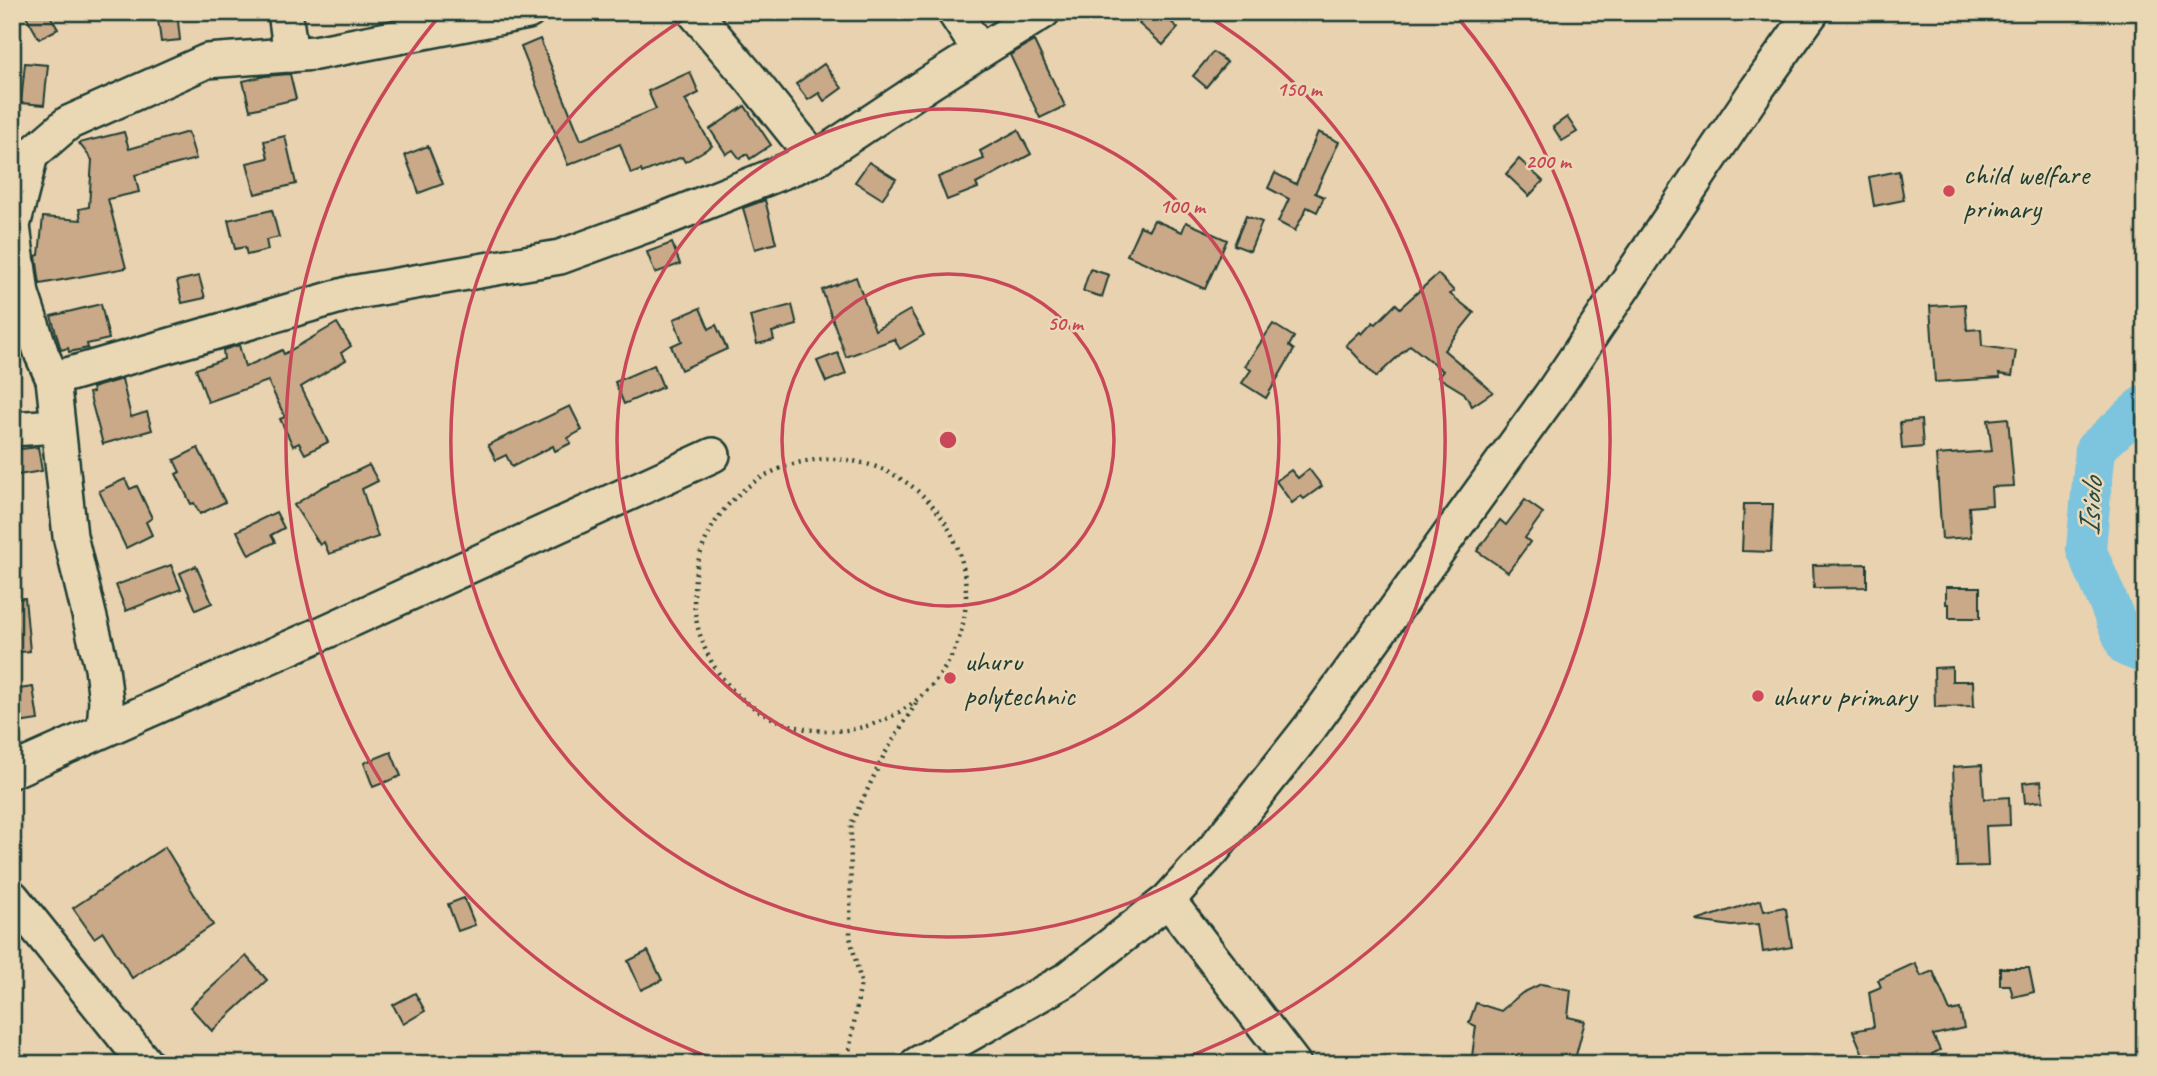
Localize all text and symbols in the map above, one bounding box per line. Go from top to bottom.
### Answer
text: 150 m [1276,76,1324,102]
text: 200 m [1525,148,1573,174]
place label: child welfare primary [1963,155,2091,227]
marker: child welfare primary [1941,183,1957,199]
text: 100 m [1159,193,1207,219]
text: 50 m [1047,310,1085,336]
centre of rings [936,428,960,452]
water label: Isiolo [2068,473,2113,537]
place label: uhuru polytechnic [964,642,1076,714]
marker: uhuru polytechnic [942,670,958,686]
place label: uhuru primary [1772,677,1919,715]
marker: uhuru primary [1750,688,1766,704]

